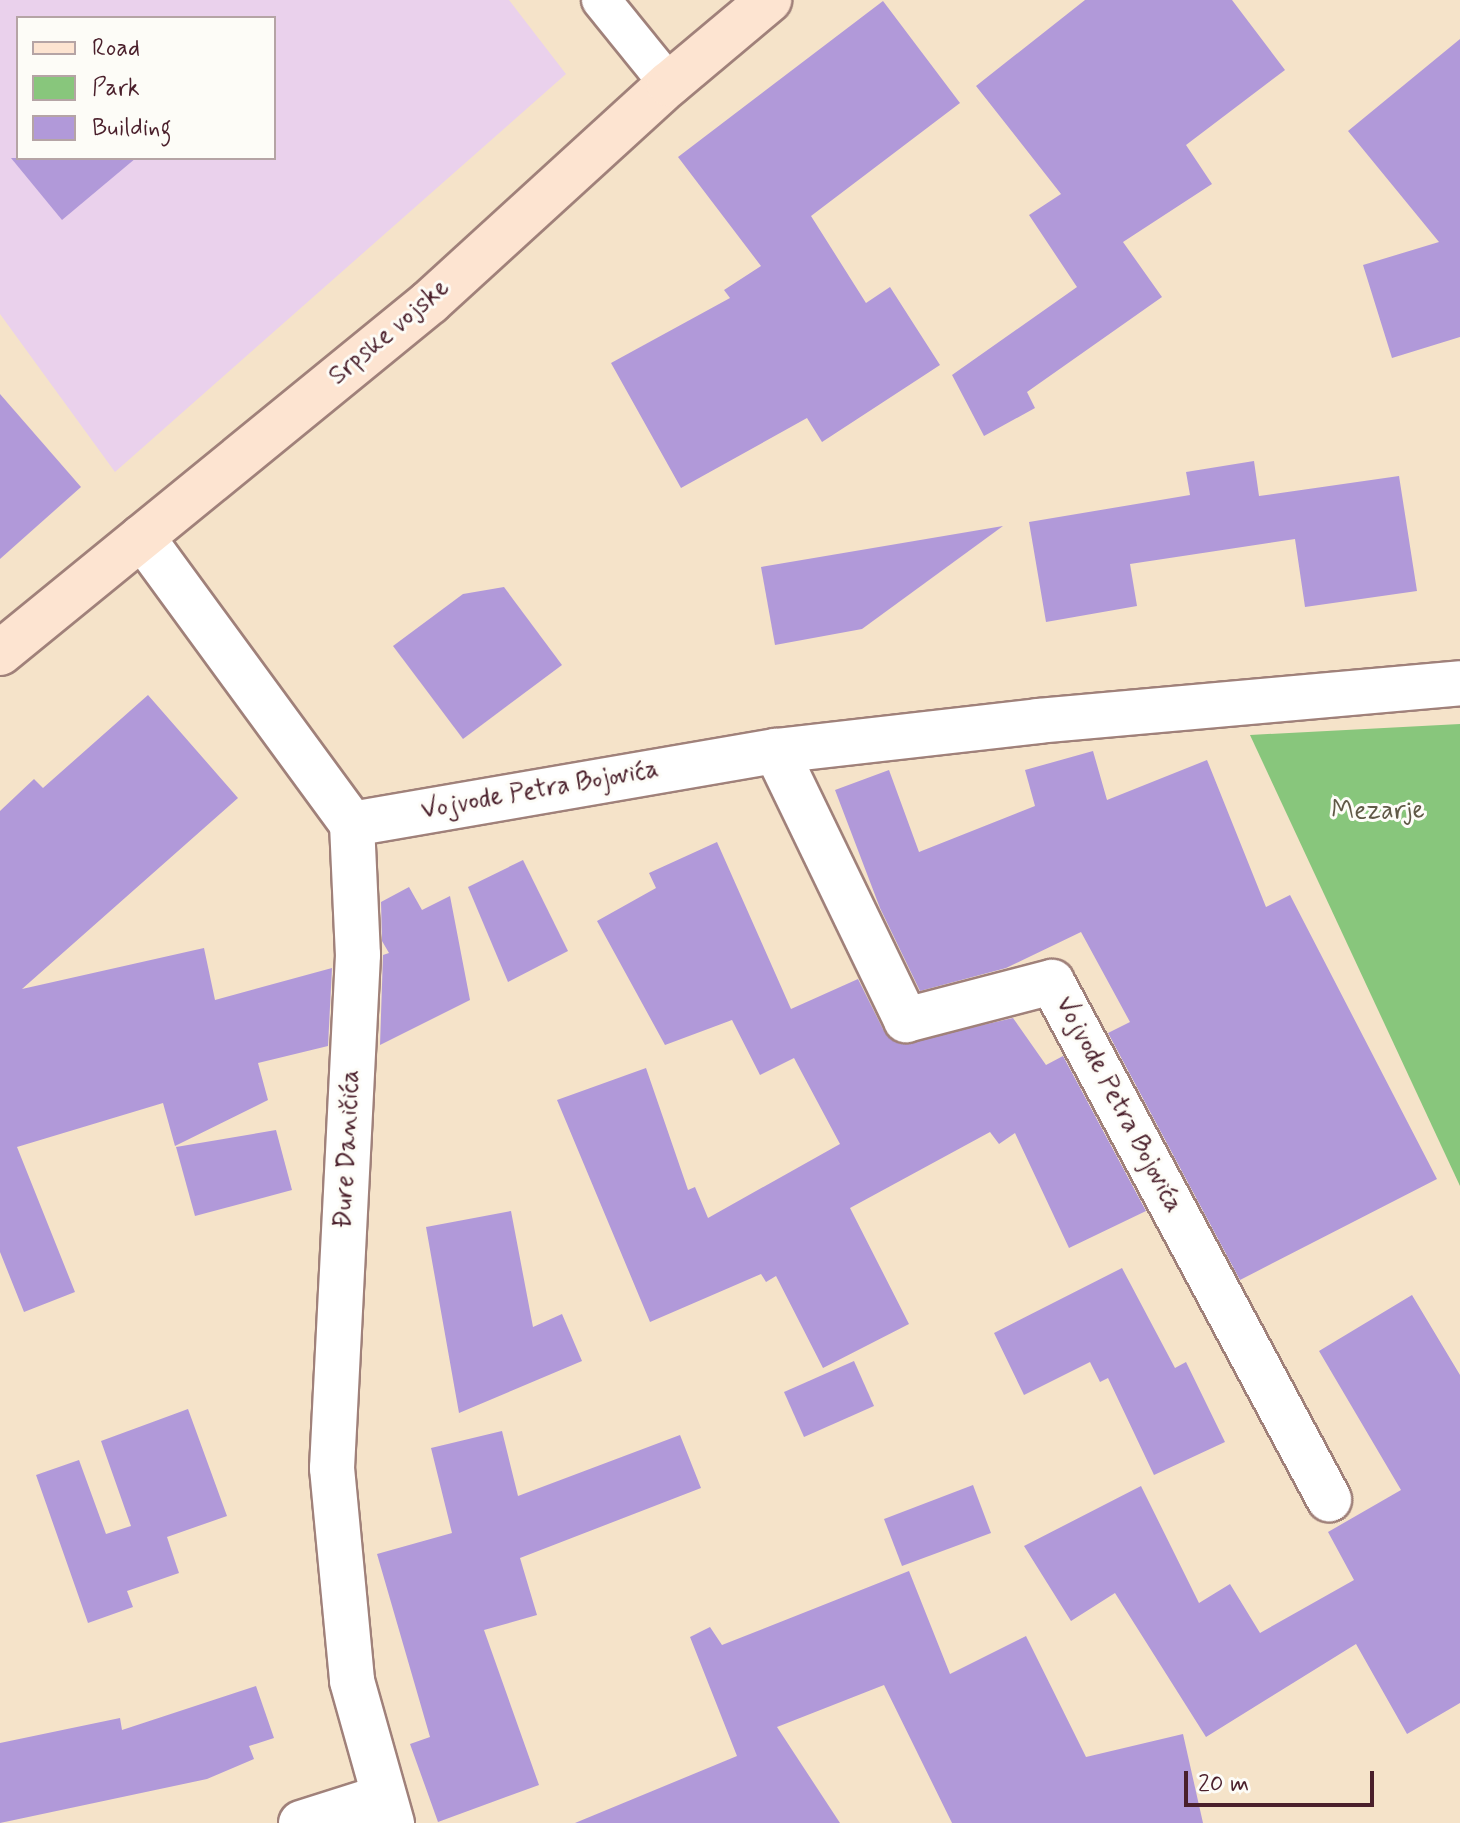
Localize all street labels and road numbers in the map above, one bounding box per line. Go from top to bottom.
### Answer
street label: Srpske vojske [323,273,457,393]
street label: Vojvode Petra Bojovića [417,754,663,828]
street label: Vojvode Petra Bojovića [1047,990,1189,1220]
street label: Đure Daničića [328,1072,368,1226]

